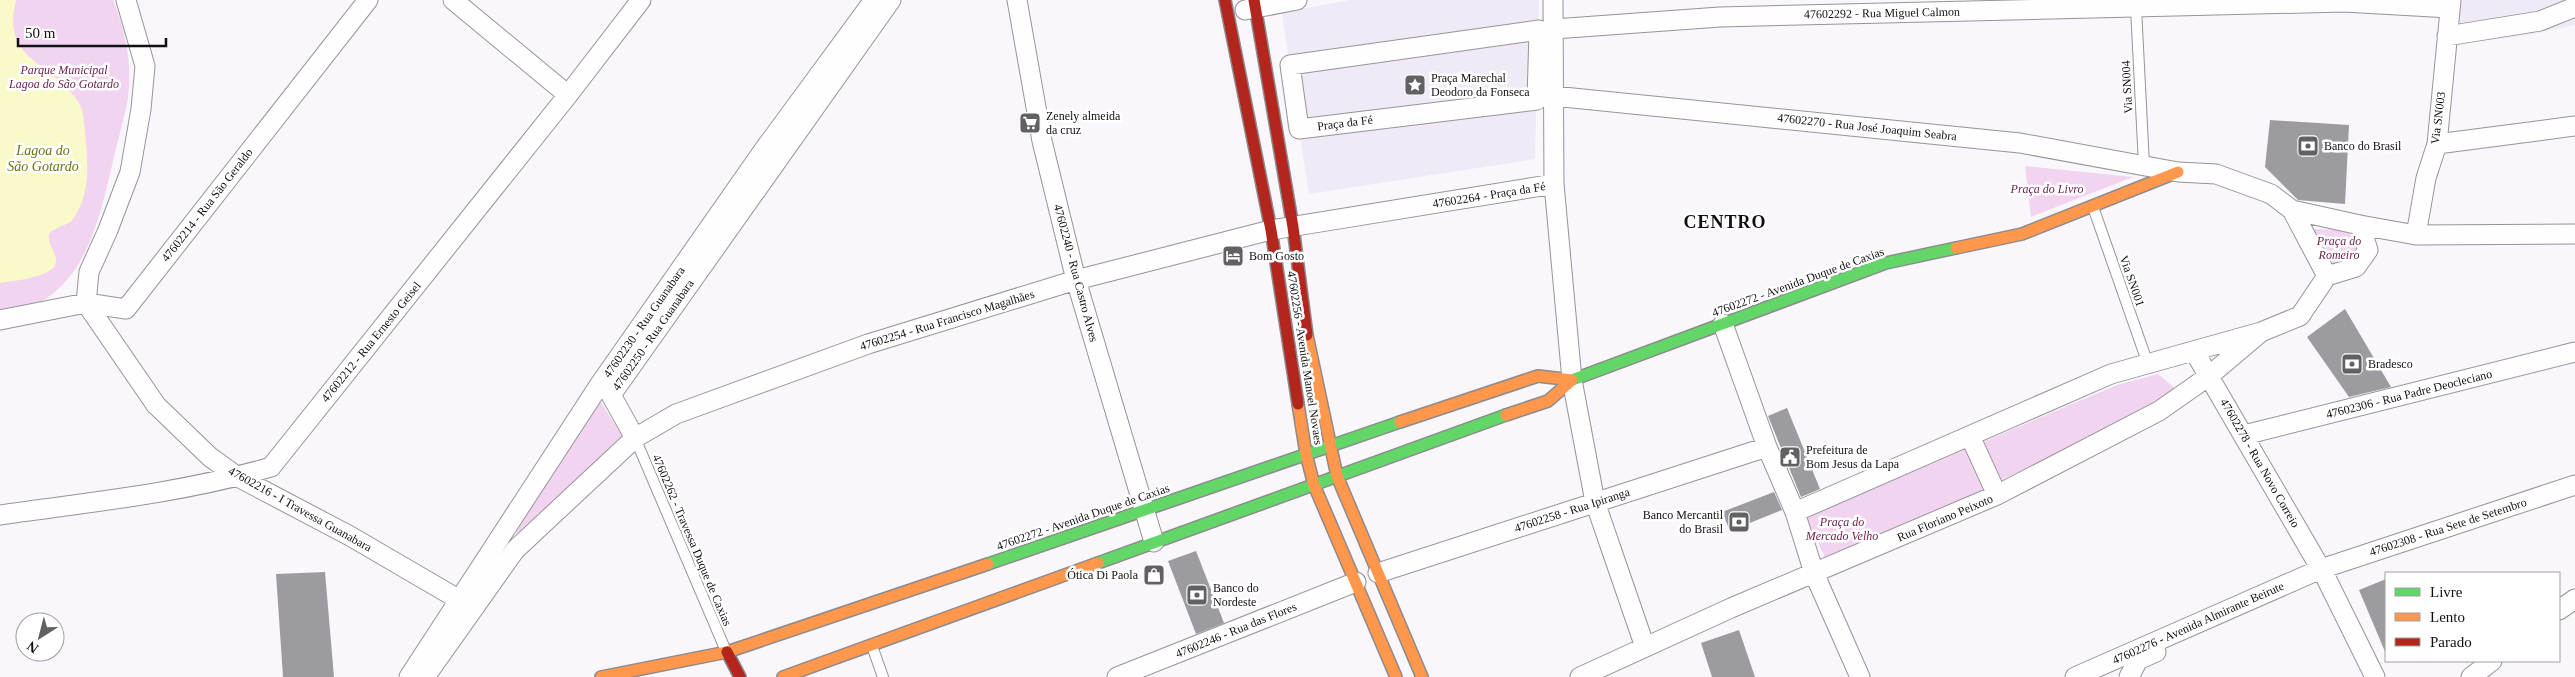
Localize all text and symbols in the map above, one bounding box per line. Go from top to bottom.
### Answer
street label: 47602292 - Rua Miguel Calmon [1804,5,1960,21]
scale bar [18,15,165,47]
text: 50 m [25,25,56,41]
street label: Via SN004 [2119,60,2135,114]
park label: Parque Municipal Lagoa do São Gotardo [8,63,119,91]
place label: Praça Marechal Deodoro da Fonseca [1431,71,1530,99]
place icon: Praça Marechal Deodoro da Fonseca [1403,73,1427,97]
street label: Via SN003 [2428,91,2448,145]
place label: Zenely almeida da cruz [1046,109,1121,137]
supermarket icon: Zenely almeida da cruz [1018,111,1042,135]
street label: 47602270 - Rua José Joaquim Seabra [1777,111,1958,143]
street label: Praça da Fé [1316,113,1374,133]
bank icon: Banco do Brasil [2296,134,2320,158]
place label: Banco do Brasil [2324,139,2402,153]
water label: Lagoa do São Gotardo [7,143,79,174]
street label: 47602214 - Rua São Geraldo [158,146,256,264]
street label: 47602264 - Praça da Fé [1432,179,1546,211]
park label: Praça do Livro [2010,182,2083,196]
street label: 47602240 - Rua Castro Alves [1051,203,1101,344]
district label: CENTRO [1683,212,1767,232]
park label: Praça do Romeiro [2316,234,2361,262]
hotel icon: Bom Gosto [1221,244,1245,268]
street label: 47602272 - Avenida Duque de Caxias [1710,244,1886,320]
place label: Bom Gosto [1249,249,1304,263]
street label: Via SN001 [2117,254,2147,308]
street label: 47602230 - Rua Guanabara [600,263,688,380]
street label: 47602256 - Avenida Manoel Novaes [1284,270,1326,446]
street label: 47602250 - Rua Guanabara [609,276,697,393]
street label: 47602212 - Rua Ernesto Geisel [318,279,424,405]
street label: 47602254 - Rua Francisco Magalhães [858,287,1036,353]
bank icon: Bradesco [2340,352,2364,376]
place label: Bradesco [2368,357,2413,371]
street label: 47602306 - Rua Padre Deocleciano [2325,367,2493,421]
street label: 47602278 - Rua Novo Correio [2217,396,2303,530]
place label: Prefeitura de Bom Jesus da Lapa [1806,443,1900,471]
public building icon: Prefeitura de Bom Jesus da Lapa [1778,445,1802,469]
street label: 47602262 - Travessa Duque de Caxias [649,452,735,628]
street label: 47602216 - I Travessa Guanabara [226,464,375,555]
street label: 47602272 - Avenida Duque de Caxias [995,481,1172,553]
street label: 47602258 - Rua Ipiranga [1513,485,1632,535]
street label: Rua Floriano Peixoto [1895,491,1995,545]
street label: 47602308 - Rua Sete de Setembro [2368,495,2528,559]
place label: Banco Mercantil do Brasil [1643,508,1724,536]
bank icon: Banco Mercantil do Brasil [1727,510,1751,534]
park label: Praça do Mercado Velho [1805,515,1878,543]
shop icon: Ótica Di Paola [1142,563,1166,587]
place label: Ótica Di Paola [1067,568,1139,582]
legend [2385,572,2560,662]
street label: 47602276 - Avenida Almirante Beirute [2110,579,2286,667]
place label: Banco do Nordeste [1213,581,1259,609]
bank icon: Banco do Nordeste [1185,583,1209,607]
text: Livre [2430,584,2463,600]
street label: 47602246 - Rua das Flores [1173,599,1299,661]
text: Lento [2430,609,2465,625]
north arrow [15,612,65,662]
text: Parado [2430,634,2472,650]
text: N [24,638,41,656]

